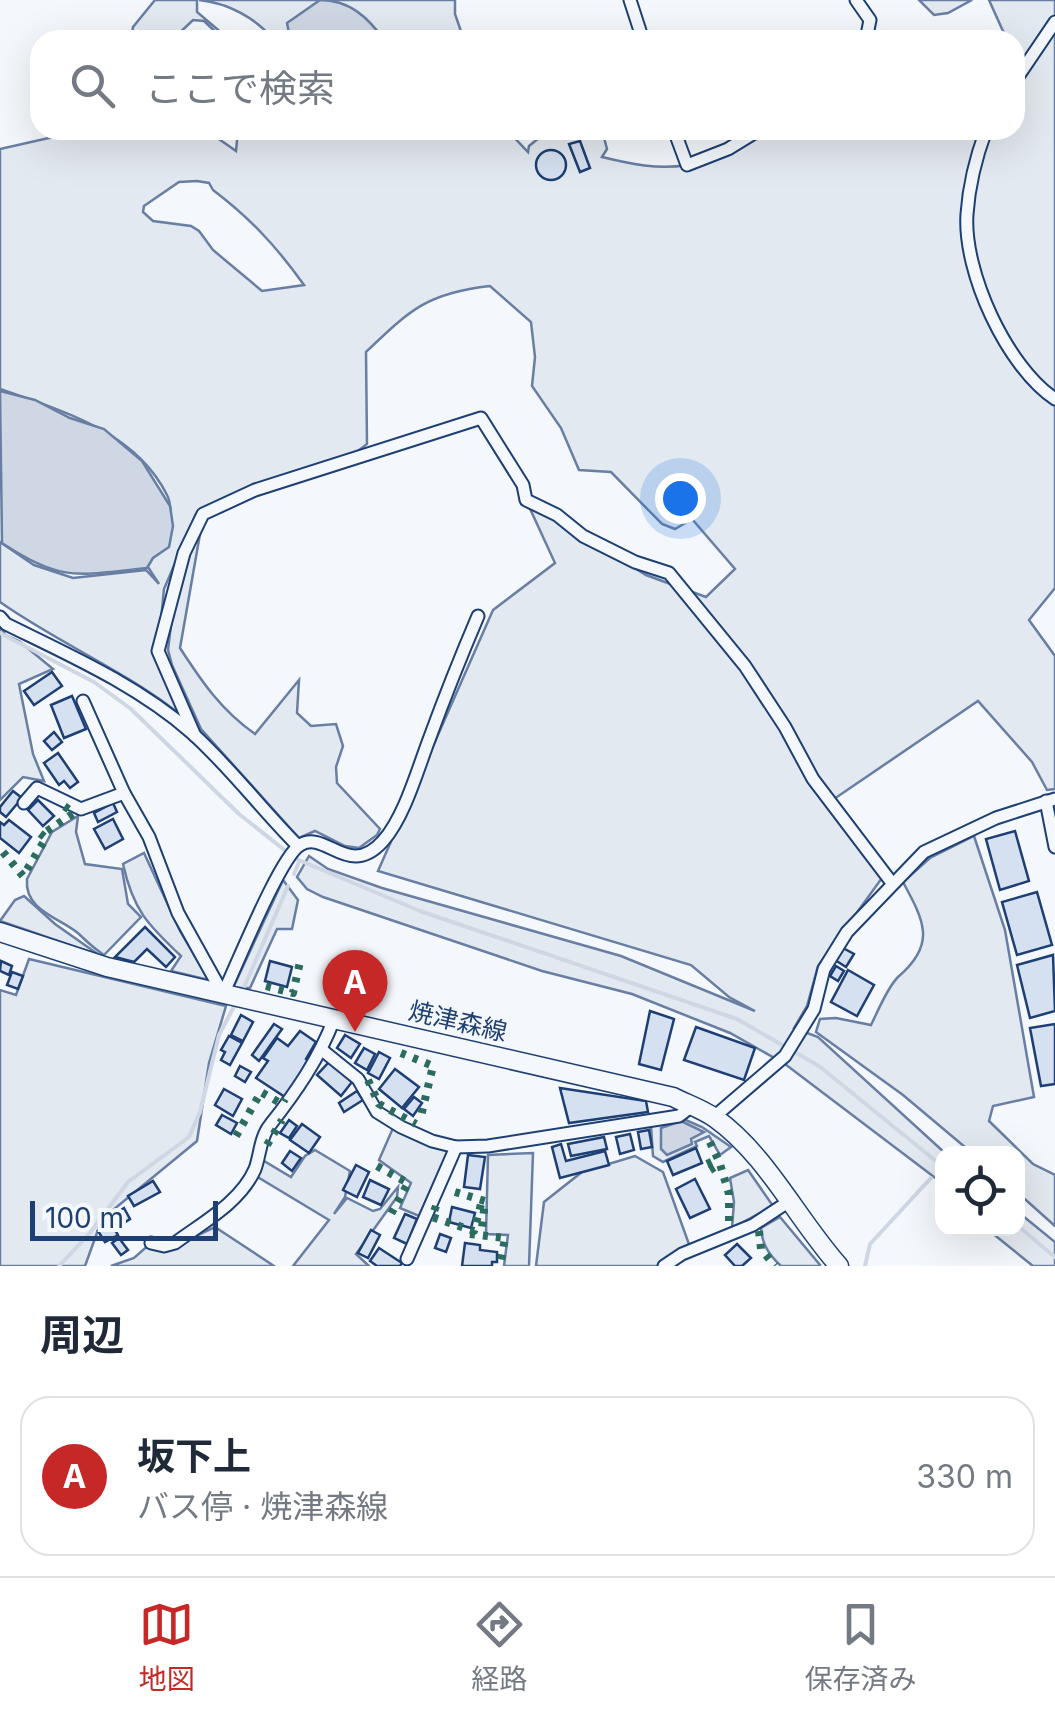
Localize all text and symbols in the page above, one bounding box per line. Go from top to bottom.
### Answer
search box [30,30,1025,140]
icon: search [65,58,120,113]
text: ここで検索 [145,65,335,111]
your location [655,473,706,524]
pin: A [322,950,388,1032]
street label: 焼津森線 [406,995,510,1047]
map controls [935,1146,1025,1236]
button: locate [935,1146,1025,1236]
scale bar [30,1196,218,1240]
text: 100 m [45,1201,124,1235]
text: 周辺 [40,1309,124,1360]
text: 坂下上 [137,1433,251,1479]
text: A [63,1457,86,1496]
text: 330 m [916,1457,1013,1496]
text: バス停 · 焼津森線 [137,1487,388,1526]
tab: 地図 [138,1597,195,1697]
tab: 経路 [471,1597,528,1697]
tab: 保存済み [804,1597,917,1697]

